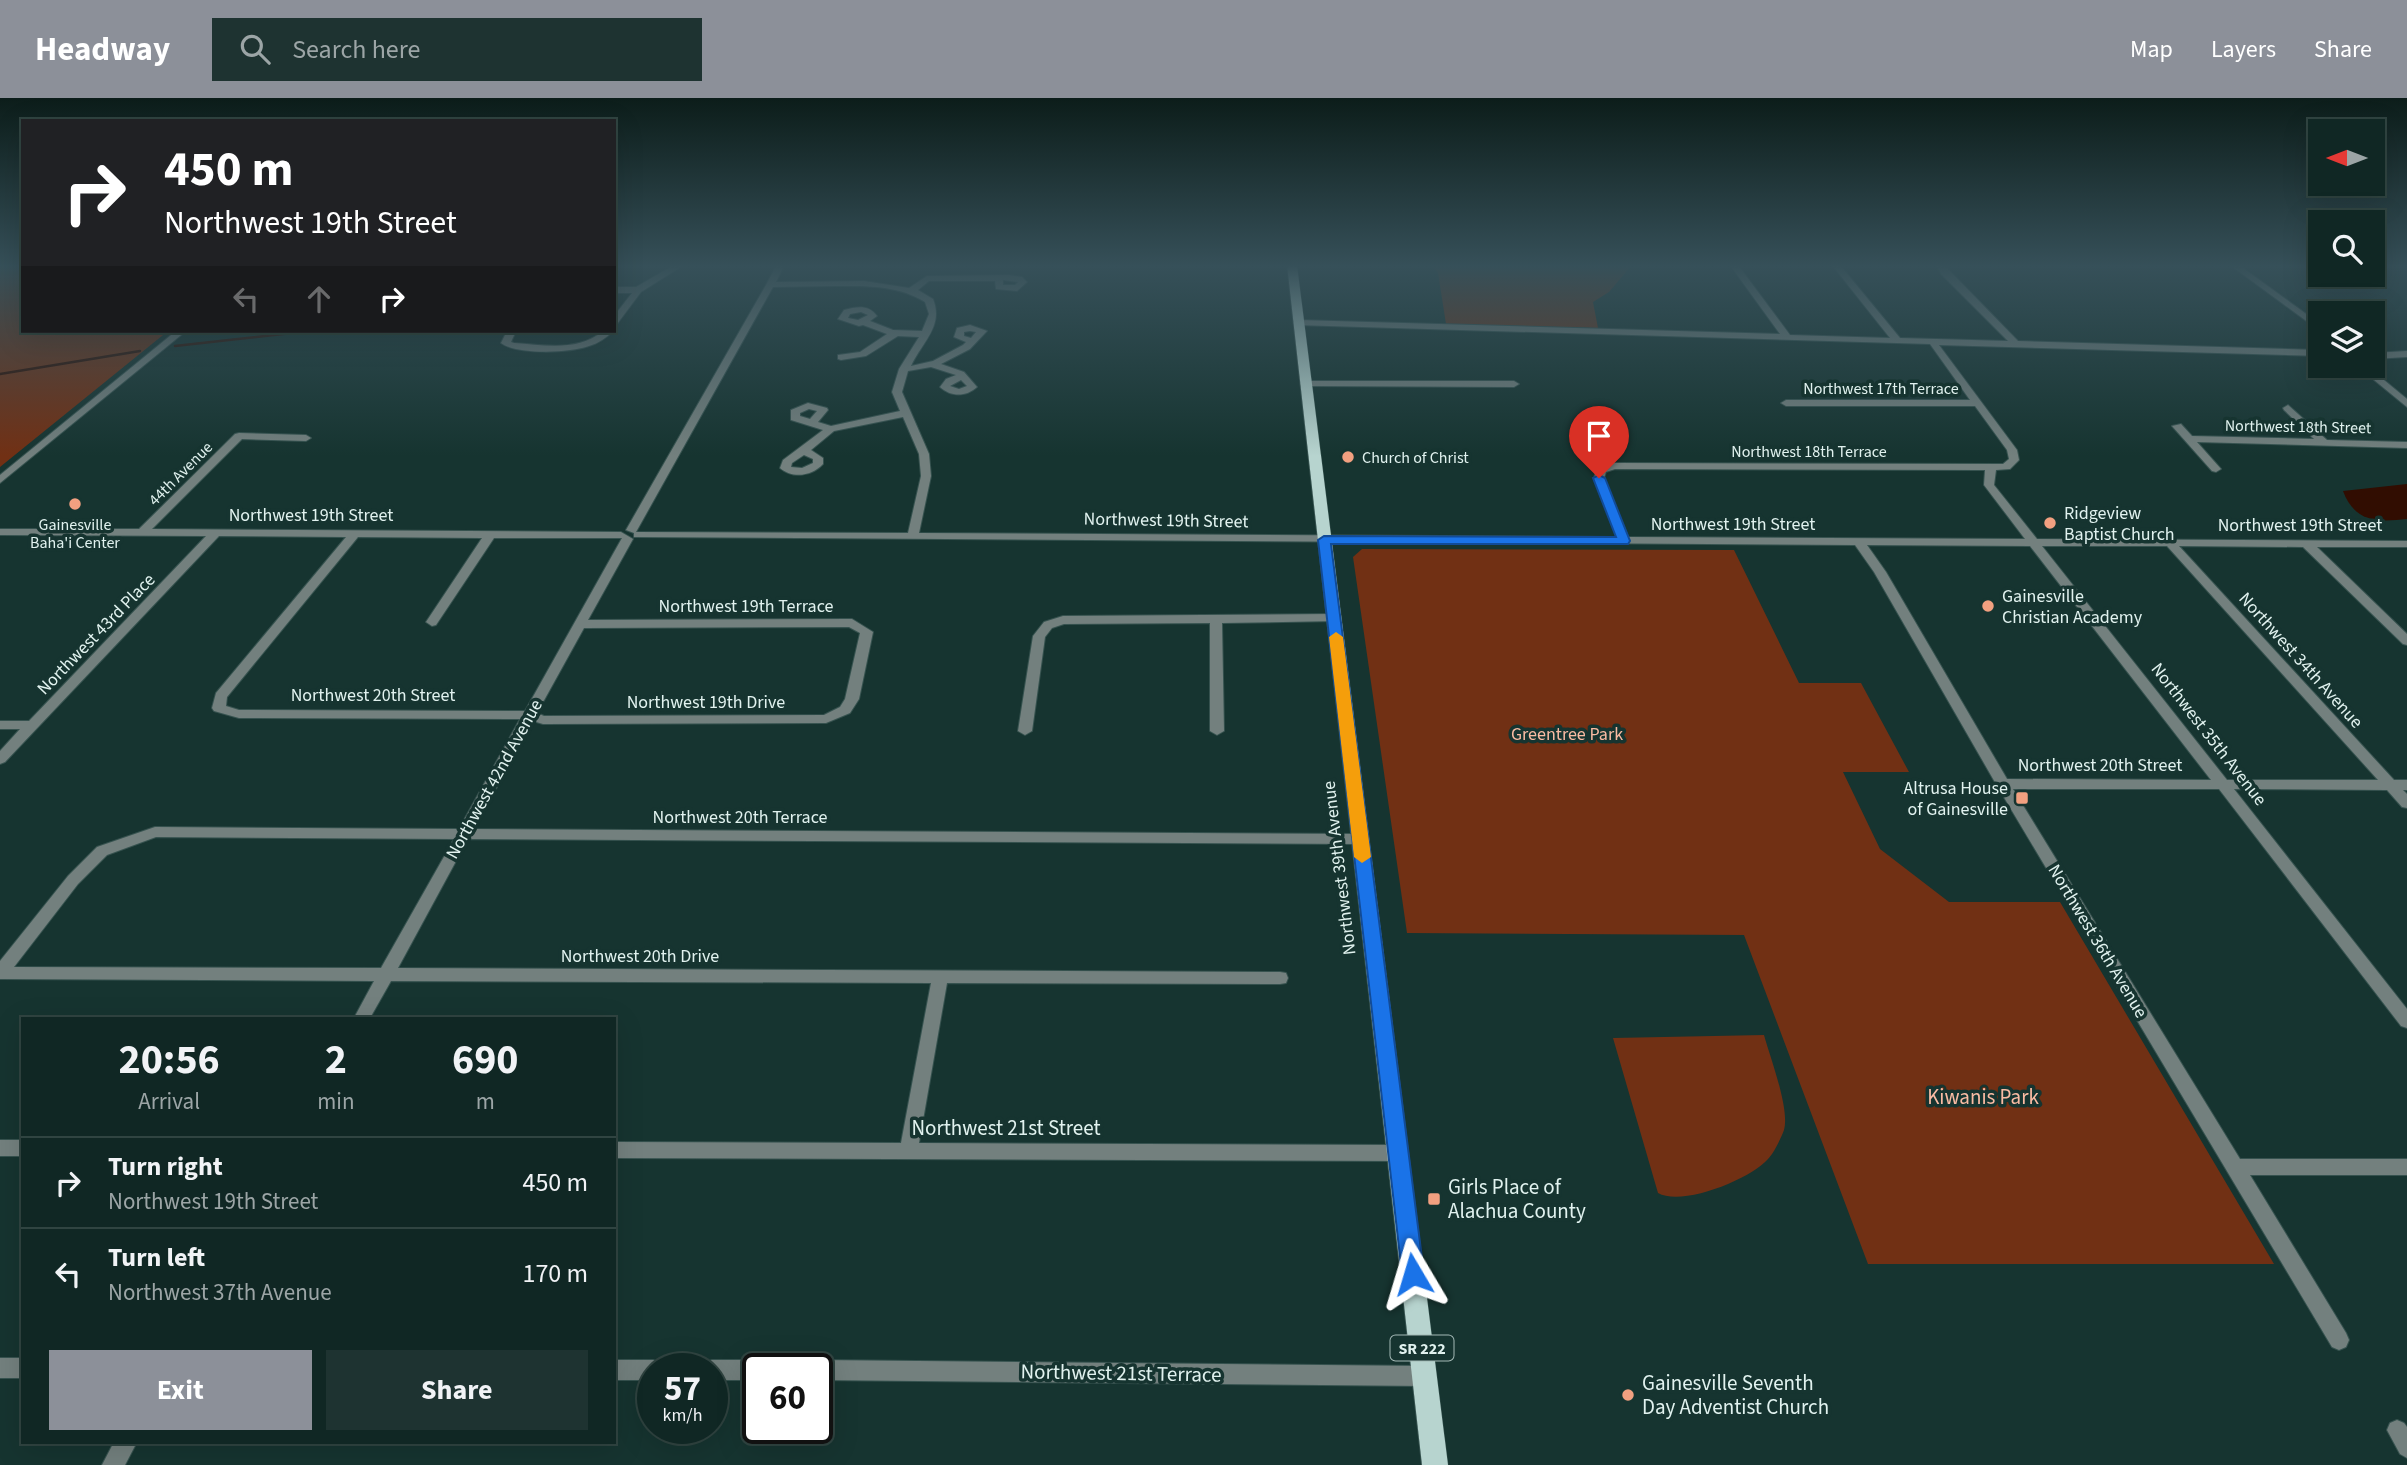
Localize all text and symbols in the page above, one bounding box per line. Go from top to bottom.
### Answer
search box [212,18,702,81]
text: Headway [35,26,170,73]
icon: search [236,30,274,68]
text: Search here [292,31,420,68]
text: Map [2130,32,2173,67]
text: Layers [2211,32,2276,67]
text: Share [2314,32,2372,67]
north arrow [2308,119,2385,196]
map controls [2308,119,2385,378]
text: 450 m [164,135,293,205]
icon: right [49,147,140,238]
text: Northwest 19th Street [164,200,457,246]
button: search [2308,210,2385,287]
icon: left [227,280,265,318]
icon: ahead [300,280,338,318]
icon: right [373,280,411,318]
button: layers [2308,301,2385,378]
street label: Northwest 17th Terrace [1803,378,1959,400]
pin [1569,406,1629,478]
street label: Northwest 18th Street [2225,415,2372,439]
icon: arrive [1580,417,1618,455]
street label: 44th Avenue [144,437,218,511]
street label: Northwest 18th Terrace [1731,441,1887,463]
place label: Church of Christ [1362,447,1469,469]
marker: Church of Christ [1340,449,1356,465]
marker: Gainesville Baha'i Center [67,496,83,512]
place label: Ridgeview Baptist Church [2064,501,2175,547]
street label: Northwest 19th Street [229,503,393,528]
street label: Northwest 19th Street [1083,507,1249,534]
street label: Northwest 19th Street [1651,512,1815,537]
street label: Northwest 19th Street [2218,513,2382,538]
place label: Gainesville Baha'i Center [30,514,120,554]
marker: Ridgeview Baptist Church [2042,515,2058,531]
street label: Northwest 43rd Place [32,568,161,701]
place label: Gainesville Christian Academy [2002,584,2143,630]
street label: Northwest 34th Avenue [2233,587,2369,734]
street label: Northwest 19th Terrace [659,594,833,619]
marker: Gainesville Christian Academy [1980,598,1996,614]
street label: Northwest 35th Avenue [2145,658,2272,811]
street label: Northwest 20th Street [291,683,455,708]
street label: Northwest 19th Drive [627,690,785,715]
street label: Northwest 42nd Avenue [440,695,549,864]
park label: Greentree Park [1511,722,1623,747]
street label: Northwest 20th Street [2018,753,2182,778]
place label: Altrusa House of Gainesville [1904,776,2008,822]
street label: Northwest 39th Avenue [1316,779,1363,956]
marker: Altrusa House of Gainesville [2014,790,2030,806]
street label: Northwest 20th Terrace [653,805,827,830]
street label: Northwest 36th Avenue [2042,860,2153,1023]
street label: Northwest 20th Drive [561,944,719,969]
text: 20:56 [118,1030,220,1090]
text: 2 [325,1030,347,1090]
text: 690 [452,1030,519,1090]
park label: Kiwanis Park [1927,1082,2039,1112]
text: Arrival [138,1085,200,1118]
text: min [317,1085,355,1118]
text: m [476,1085,495,1118]
street label: Northwest 21st Street [911,1113,1101,1143]
text: Turn right [108,1148,223,1185]
icon: right [49,1164,87,1202]
text: 450 m [522,1164,588,1201]
place label: Girls Place of Alachua County [1448,1172,1586,1226]
text: Northwest 19th Street [108,1185,318,1218]
marker: Girls Place of Alachua County [1426,1191,1442,1207]
position arrow [1376,1237,1450,1311]
text: Turn left [108,1239,205,1276]
icon: left [49,1255,87,1293]
text: 170 m [522,1255,588,1292]
text: Northwest 37th Avenue [108,1276,332,1309]
road number: SR 222 [1390,1336,1454,1360]
button: Exit [49,1350,312,1430]
button: Share [326,1350,588,1430]
speed limit sign: 60 [742,1353,833,1444]
street label: Northwest 21st Terrace [1020,1356,1222,1390]
text: 57 [664,1364,701,1414]
place label: Gainesville Seventh Day Adventist Church [1642,1368,1829,1422]
marker: Gainesville Seventh Day Adventist Church [1620,1387,1636,1403]
text: km/h [663,1403,702,1428]

